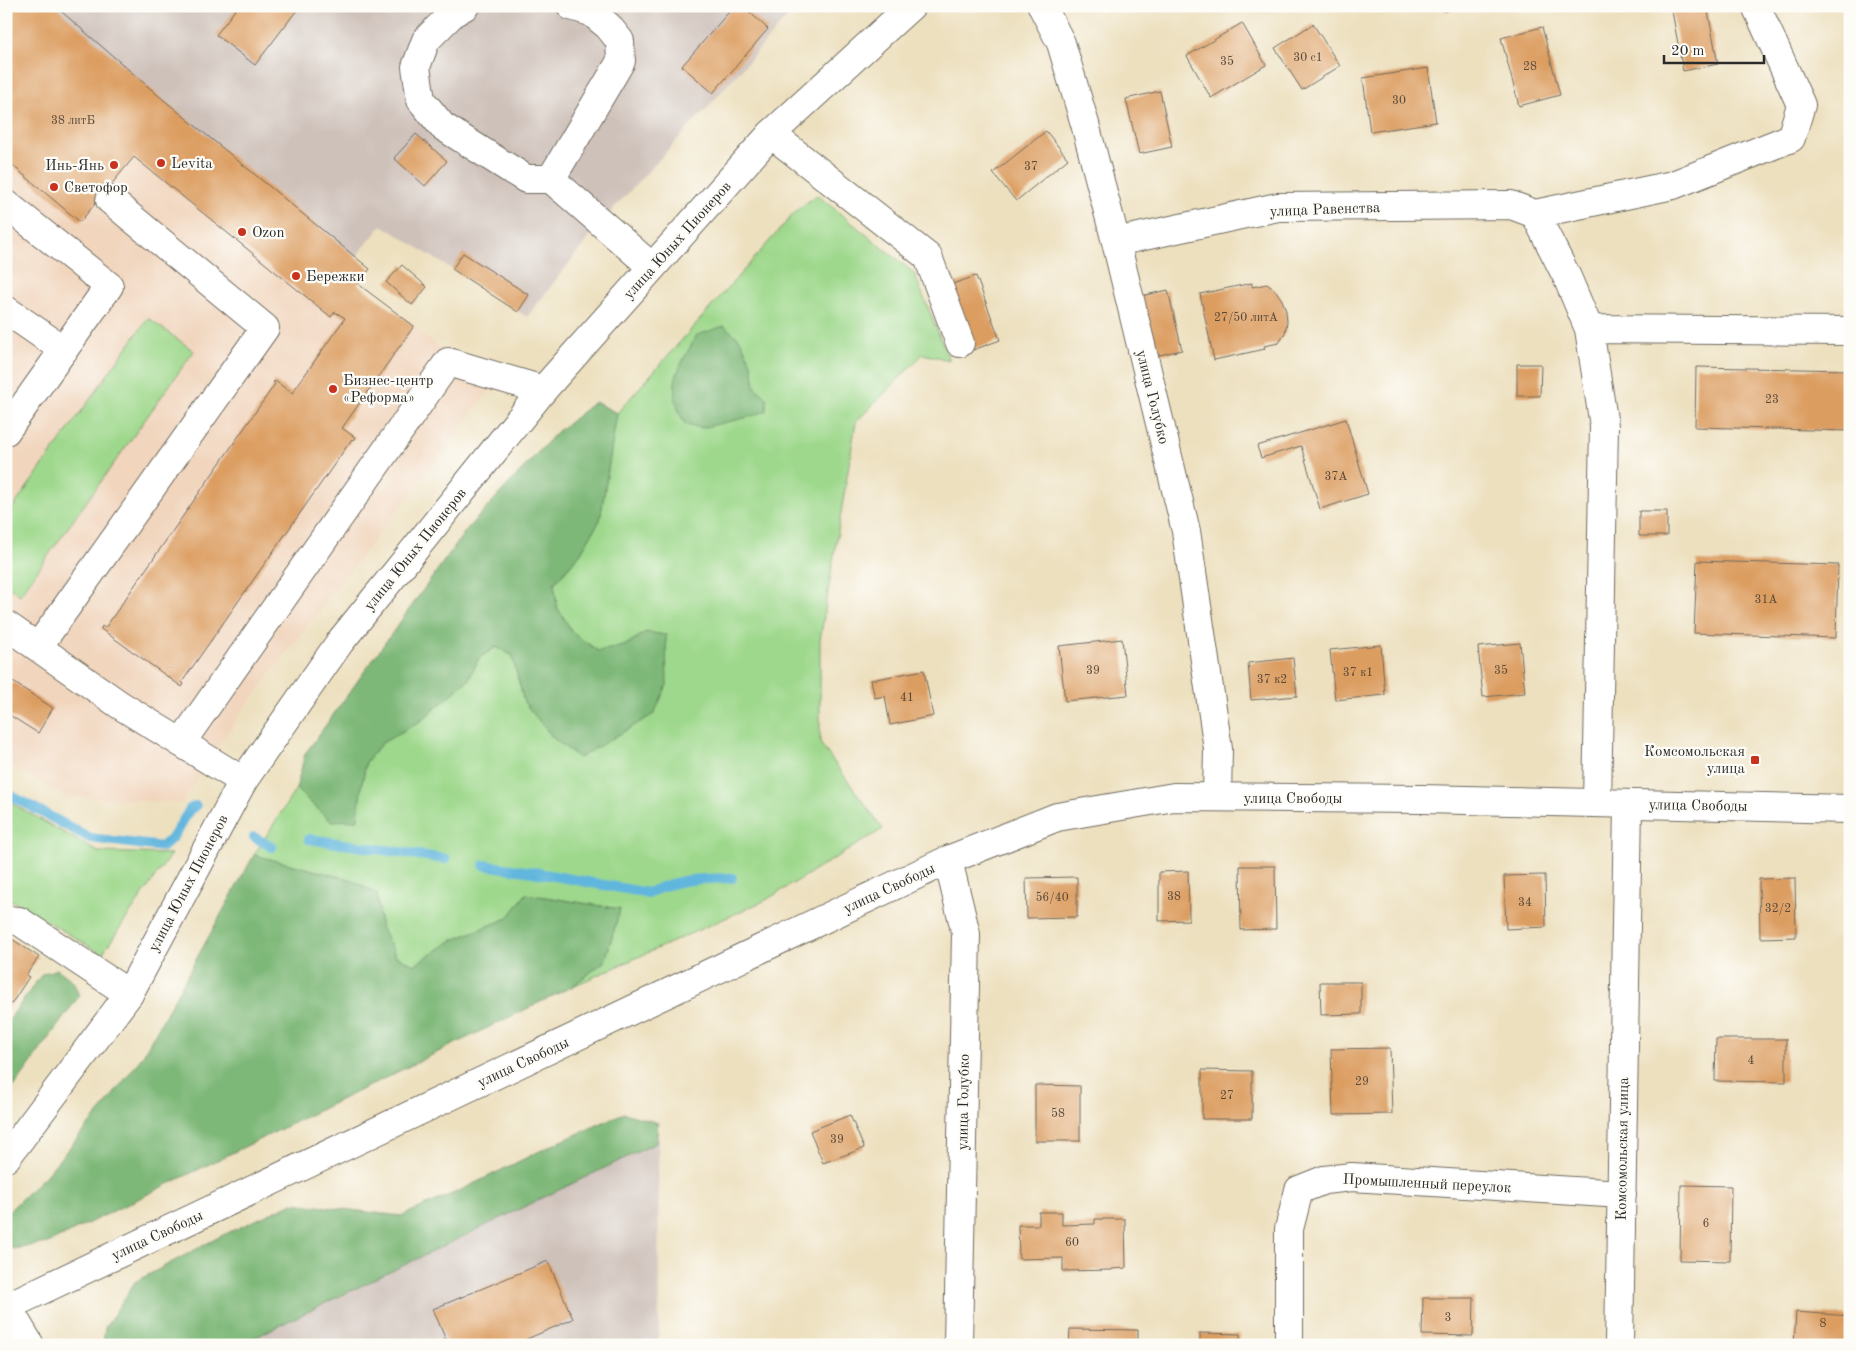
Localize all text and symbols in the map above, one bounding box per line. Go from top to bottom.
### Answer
scale bar [1664,32,1764,64]
text: 20 m [1671,44,1705,59]
house number: 30 с1 [1293,52,1323,64]
house number: 35 [1220,55,1234,68]
house number: 28 [1523,61,1537,73]
house number: 30 [1392,95,1406,107]
house number: 38 литБ [51,115,95,127]
marker: Levita [155,157,167,169]
place label: Levita [171,157,213,172]
place label: Инь-Янь [45,159,104,174]
marker: Инь-Янь [108,159,120,171]
house number: 37 [1024,161,1038,173]
street label: улица Юных Пионеров [621,179,735,303]
marker: Светофор [48,181,60,193]
place label: Светофор [64,181,128,196]
street label: улица Равенства [1269,201,1381,220]
marker: Ozon [236,226,248,238]
place label: Ozon [252,226,285,241]
marker: Бережки [290,270,302,282]
place label: Бережки [306,270,365,285]
house number: 27/50 литА [1214,311,1278,324]
street label: улица Голубко [1133,349,1171,446]
place label: Бизнес-центр «Реформа» [343,374,434,406]
marker: Бизнес-центр «Реформа» [327,383,339,395]
house number: 23 [1765,394,1779,406]
house number: 37А [1324,471,1348,483]
street label: улица Юных Пионеров [362,486,470,614]
house number: 31А [1754,594,1778,606]
house number: 35 [1494,664,1508,677]
house number: 39 [1086,665,1100,677]
house number: 37 к1 [1343,667,1373,679]
house number: 37 к2 [1257,674,1287,686]
house number: 41 [900,692,914,704]
place label: Комсомольская улица [1644,745,1746,777]
marker: Комсомольская улица [1749,754,1761,766]
street label: улица Свободы [1244,792,1343,807]
street label: улица Свободы [1648,798,1748,815]
street label: улица Юных Пионеров [147,813,232,955]
street label: улица Свободы [842,862,938,917]
house number: 56/40 [1035,891,1069,904]
house number: 38 [1167,891,1181,903]
house number: 34 [1518,897,1532,909]
house number: 32/2 [1765,903,1791,915]
street label: улица Свободы [476,1036,572,1091]
street label: улица Голубко [956,1054,973,1150]
house number: 4 [1748,1055,1755,1067]
house number: 29 [1355,1076,1369,1088]
street label: Комсомольская улица [1615,1077,1632,1221]
house number: 27 [1220,1090,1234,1102]
house number: 58 [1051,1107,1065,1120]
house number: 39 [830,1134,844,1146]
street label: Промышленный переулок [1342,1173,1512,1196]
street label: улица Свободы [110,1209,206,1264]
house number: 6 [1703,1218,1710,1230]
house number: 60 [1065,1237,1079,1249]
house number: 3 [1445,1312,1451,1324]
house number: 8 [1820,1318,1827,1330]

